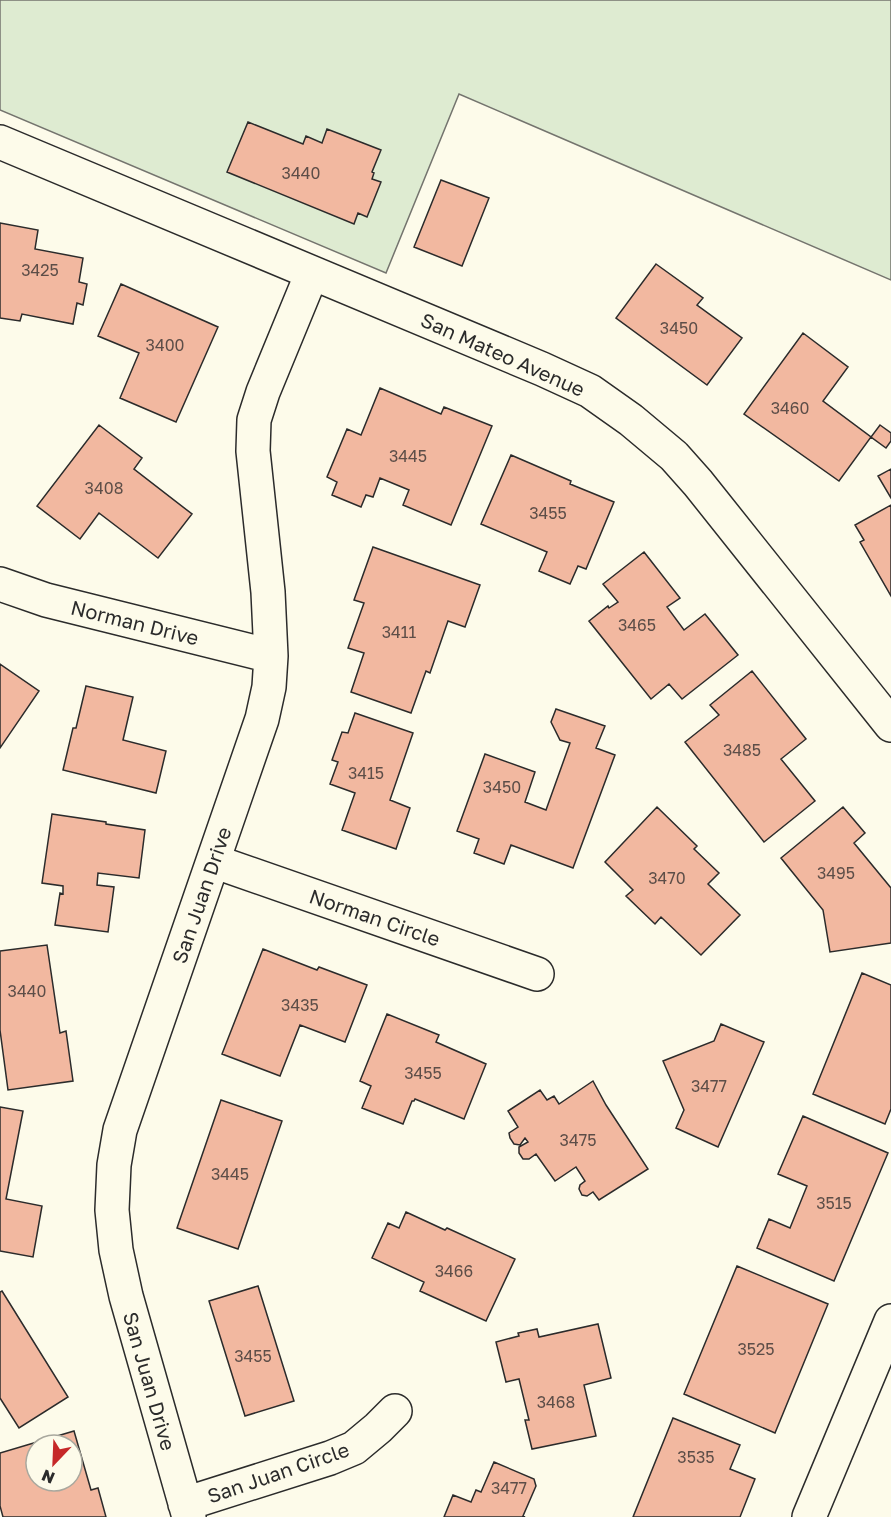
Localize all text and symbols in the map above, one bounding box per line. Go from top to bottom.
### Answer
house number: 3440 [282,163,320,183]
house number: 3425 [21,260,59,280]
street label: San Mateo Avenue [417,307,589,401]
house number: 3450 [660,318,698,338]
house number: 3400 [146,335,184,355]
house number: 3460 [771,398,809,418]
house number: 3445 [389,446,427,466]
house number: 3408 [85,478,123,498]
house number: 3455 [529,503,567,523]
street label: Norman Drive [69,595,201,649]
house number: 3465 [618,615,656,635]
house number: 3411 [382,622,417,642]
house number: 3485 [723,740,761,760]
house number: 3415 [348,763,384,783]
house number: 3450 [483,777,521,797]
street label: San Juan Drive [166,824,236,966]
house number: 3495 [817,863,855,883]
house number: 3470 [648,868,686,888]
street label: Norman Circle [307,883,443,951]
house number: 3440 [8,981,46,1001]
house number: 3435 [281,995,319,1015]
house number: 3455 [404,1063,442,1083]
house number: 3477 [691,1076,727,1096]
house number: 3475 [560,1130,596,1150]
house number: 3445 [211,1164,249,1184]
house number: 3515 [816,1193,852,1213]
house number: 3466 [435,1261,473,1281]
street label: San Juan Drive [119,1309,181,1453]
house number: 3525 [737,1339,775,1359]
house number: 3455 [234,1346,272,1366]
house number: 3468 [537,1392,575,1412]
north arrow [24,1433,84,1493]
street label: San Juan Circle [204,1436,352,1508]
house number: 3535 [677,1447,715,1467]
text: N [39,1465,58,1488]
house number: 3477 [491,1478,527,1498]

